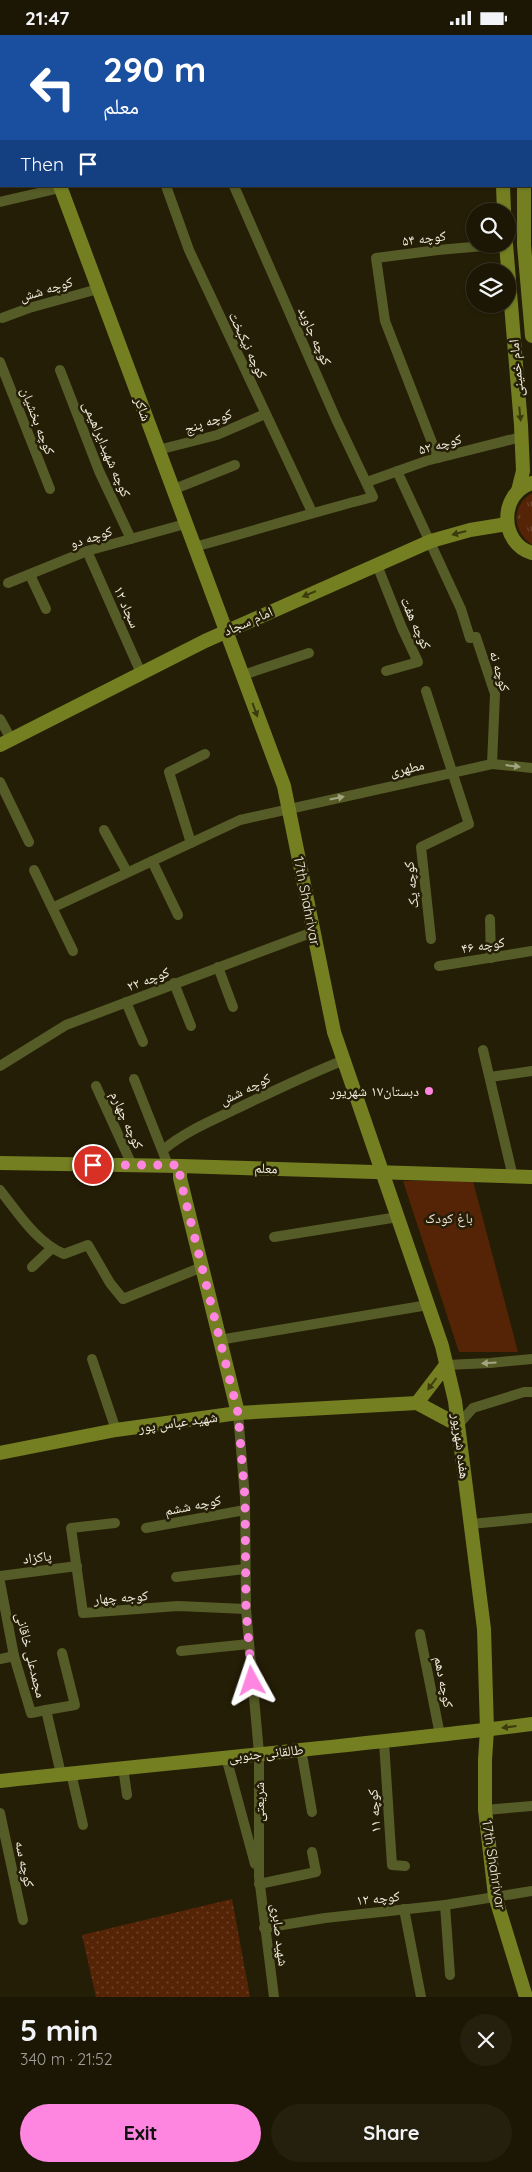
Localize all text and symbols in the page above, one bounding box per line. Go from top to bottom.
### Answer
text: 21:47 [25,6,69,30]
text: 290 m [103,47,206,91]
icon: left [20,55,85,120]
text: معلم [103,92,139,120]
icon: arrive [74,150,102,178]
text: Then [20,152,64,176]
map controls [466,203,516,313]
button: search [466,203,516,253]
street label: کوچه ۵۴ [401,226,447,250]
button: layers [466,263,516,313]
street label: کوچه شش [17,272,75,306]
street label: کوچه جاوید [294,304,336,368]
street label: کوچه نیکبخت [225,309,271,381]
street label: امام خمینی [505,339,528,397]
street label: کوچه بخشیان [17,385,59,457]
street label: شاکر [130,394,156,423]
street label: کوچه شهیدایراهیمی [79,398,135,500]
street label: کوچه پنج [182,404,235,439]
one-way arrow [516,407,524,423]
street label: کوچه ۵۲ [416,430,464,458]
street label: کوچه دو [67,522,115,552]
one-way arrow [452,529,467,537]
street label: سجاد ۱۲ [110,583,144,631]
one-way arrow [301,590,316,598]
street label: کوچه هفت [397,594,436,652]
street label: امام سجاد [221,602,276,641]
street label: کوچه نه [486,649,514,694]
one-way arrow [252,702,259,717]
street label: مطهری [388,756,426,780]
one-way arrow [505,762,521,770]
one-way arrow [329,794,344,802]
street label: 17th Shahrivar [290,855,325,948]
street label: کوچه یک [400,860,422,909]
street label: کوچه ۴۶ [460,933,506,957]
street label: کوچه ۲۲ [124,963,172,995]
street label: کوچه شش [216,1069,274,1109]
place label: دبستان۱۷ شهریور [329,1082,419,1100]
marker: دبستان۱۷ شهریور [423,1085,435,1097]
street label: کوچه چهارم [105,1088,148,1152]
pin [72,1144,114,1186]
icon: arrive [79,1151,107,1179]
street label: معلم [254,1159,278,1178]
park label: باغ کودک [425,1209,473,1228]
one-way arrow [481,1360,497,1368]
one-way arrow [427,1377,437,1390]
street label: شهید عباس پور [136,1408,219,1437]
street label: هفده شهریور [448,1411,474,1480]
street label: کوچه ششم [163,1491,223,1520]
street label: پاکزاد [22,1546,53,1568]
street label: کوجه چهار [92,1586,149,1608]
street label: مجمدعلی خاقانی [12,1610,50,1700]
position arrow [225,1654,277,1706]
street label: کوچه دهم [429,1655,458,1709]
one-way arrow [501,1723,517,1731]
street label: طالقانی جنوبی [228,1740,304,1766]
street label: شریعتی [250,1782,268,1822]
street label: کوچه ۱۱ [363,1788,385,1834]
street label: 17th Shahrivar [478,1819,510,1912]
street label: کوچه سه [11,1839,39,1889]
street label: کوچه ۱۲ [355,1887,401,1909]
street label: شهید صابری [267,1903,293,1967]
text: 5 min [20,2011,98,2049]
button: close [460,2014,512,2066]
text: 340 m · 21:52 [20,2049,113,2069]
button: Exit [20,2104,261,2162]
button: Share [271,2104,512,2162]

